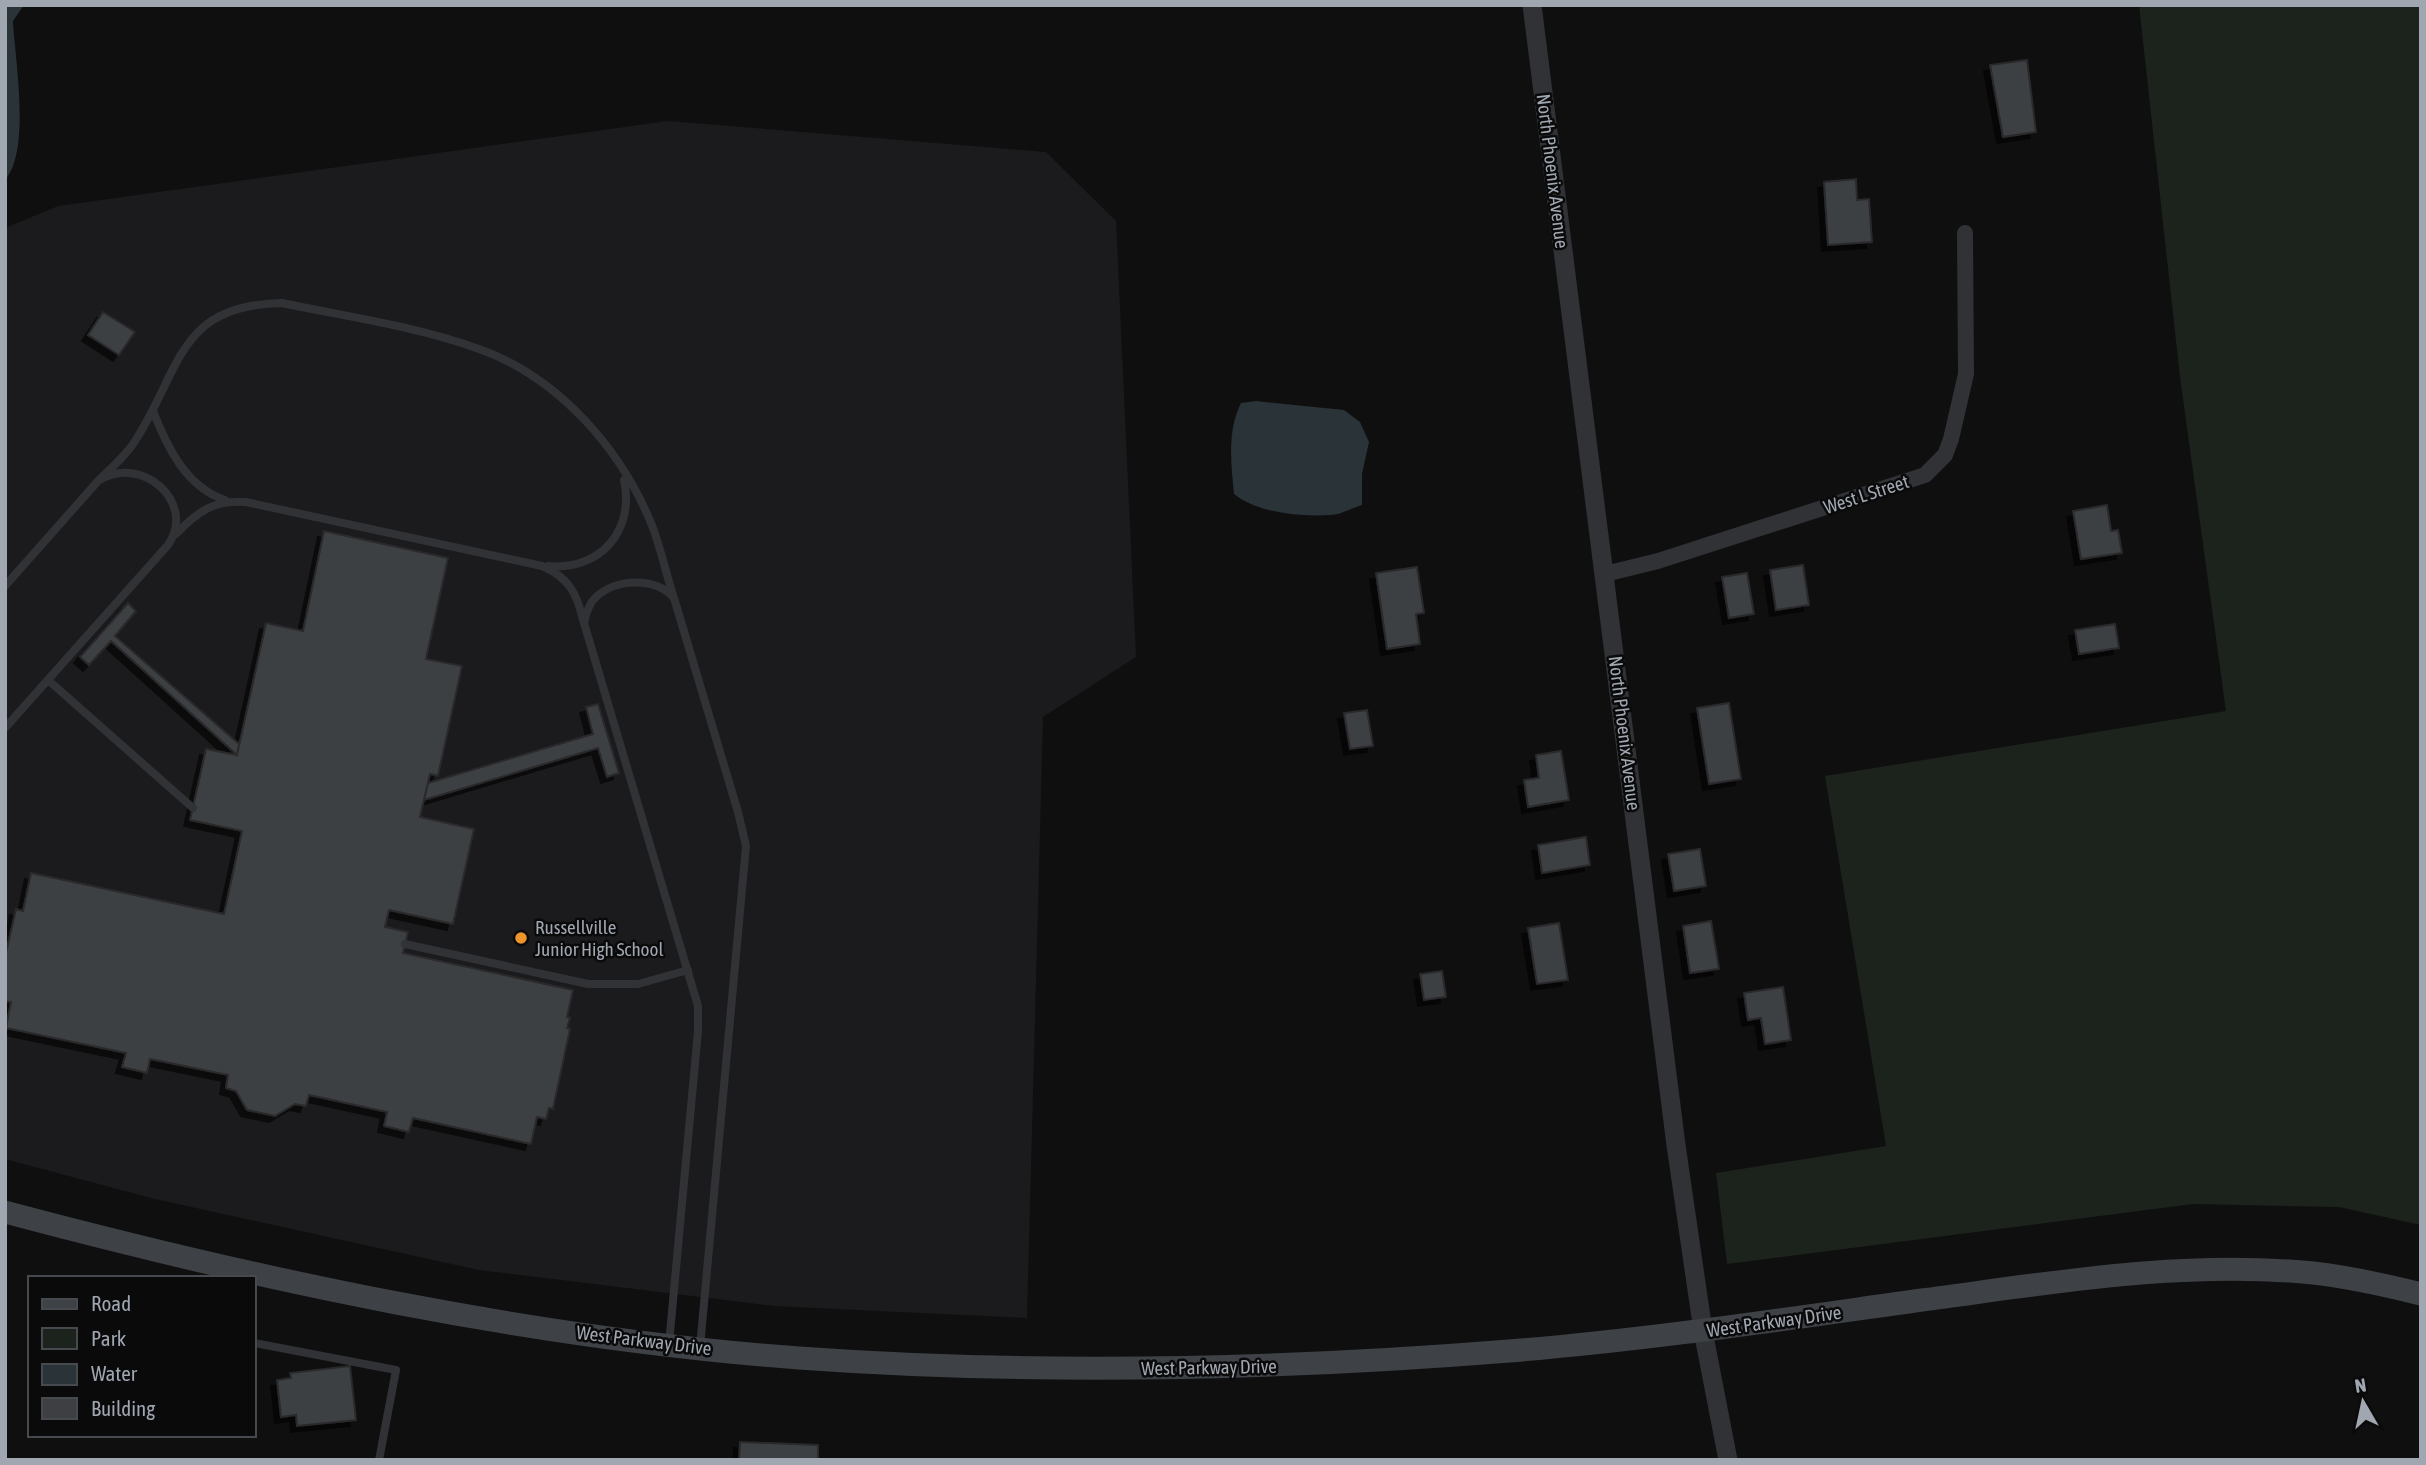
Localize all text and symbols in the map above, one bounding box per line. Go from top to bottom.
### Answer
street label: North Phoenix Avenue [1533,93,1573,249]
street label: West L Street [1821,470,1911,518]
street label: North Phoenix Avenue [1605,655,1645,811]
place label: Russellville Junior High School [535,916,664,960]
marker: Russellville Junior High School [513,930,529,946]
legend [28,1276,256,1437]
text: Road [91,1291,131,1315]
street label: West Parkway Drive [1705,1301,1843,1341]
street label: West Parkway Drive [575,1321,713,1359]
text: Park [91,1326,126,1350]
street label: West Parkway Drive [1141,1355,1277,1379]
text: Water [91,1361,138,1385]
north arrow [2328,1367,2398,1437]
text: N [2353,1373,2368,1397]
text: Building [91,1396,155,1420]

